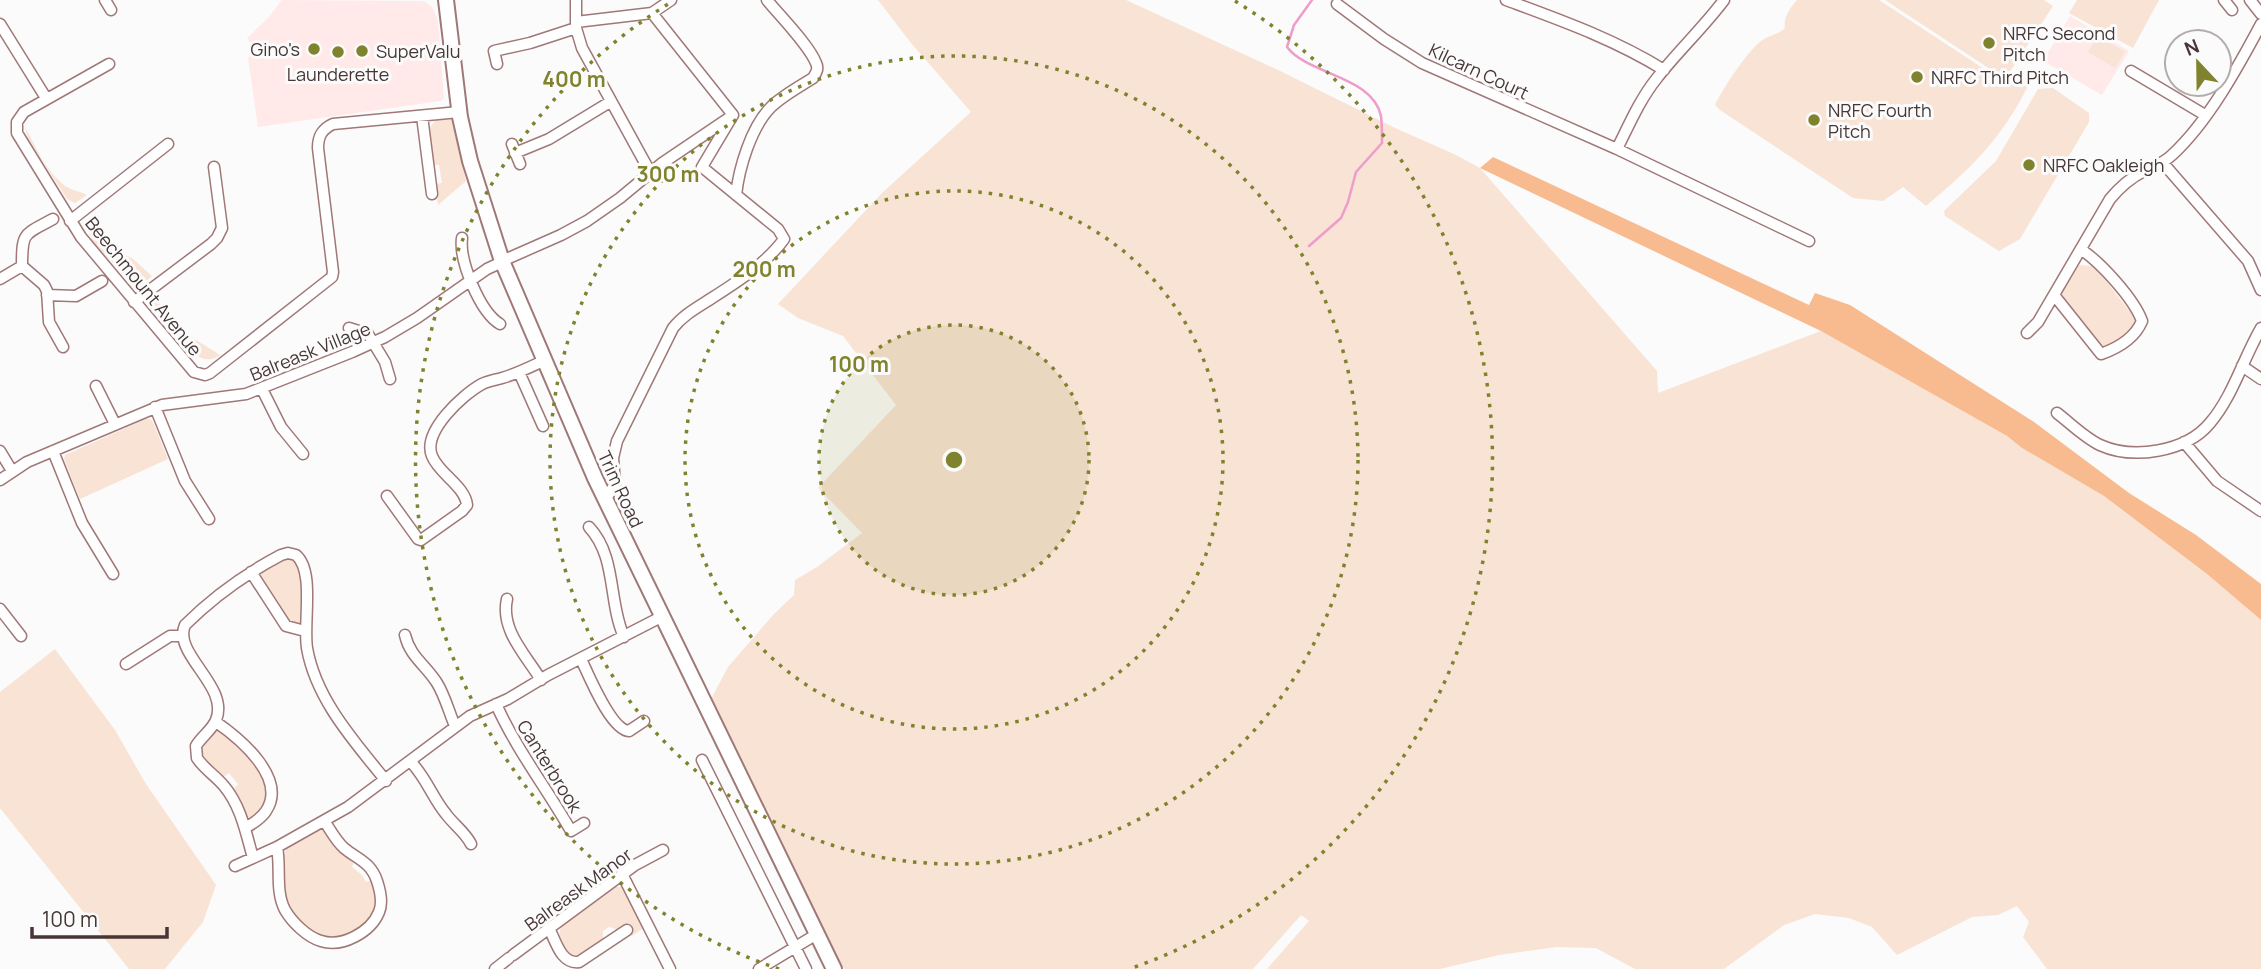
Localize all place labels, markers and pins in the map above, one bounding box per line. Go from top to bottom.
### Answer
place label: NRFC Second Pitch [2003,21,2115,66]
marker: NRFC Second Pitch [1981,35,1997,51]
place label: Gino's [251,37,300,61]
place label: SuperValu [376,39,460,63]
marker: Gino's [306,41,322,57]
marker: SuperValu [354,43,370,59]
marker: Launderette [330,44,346,60]
place label: Launderette [287,62,389,86]
place label: NRFC Third Pitch [1931,65,2069,89]
marker: NRFC Third Pitch [1909,69,1925,85]
place label: NRFC Fourth Pitch [1828,98,1932,143]
marker: NRFC Fourth Pitch [1806,112,1822,128]
place label: NRFC Oakleigh [2043,153,2164,177]
marker: NRFC Oakleigh [2021,157,2037,173]
centre of rings [942,448,966,472]

